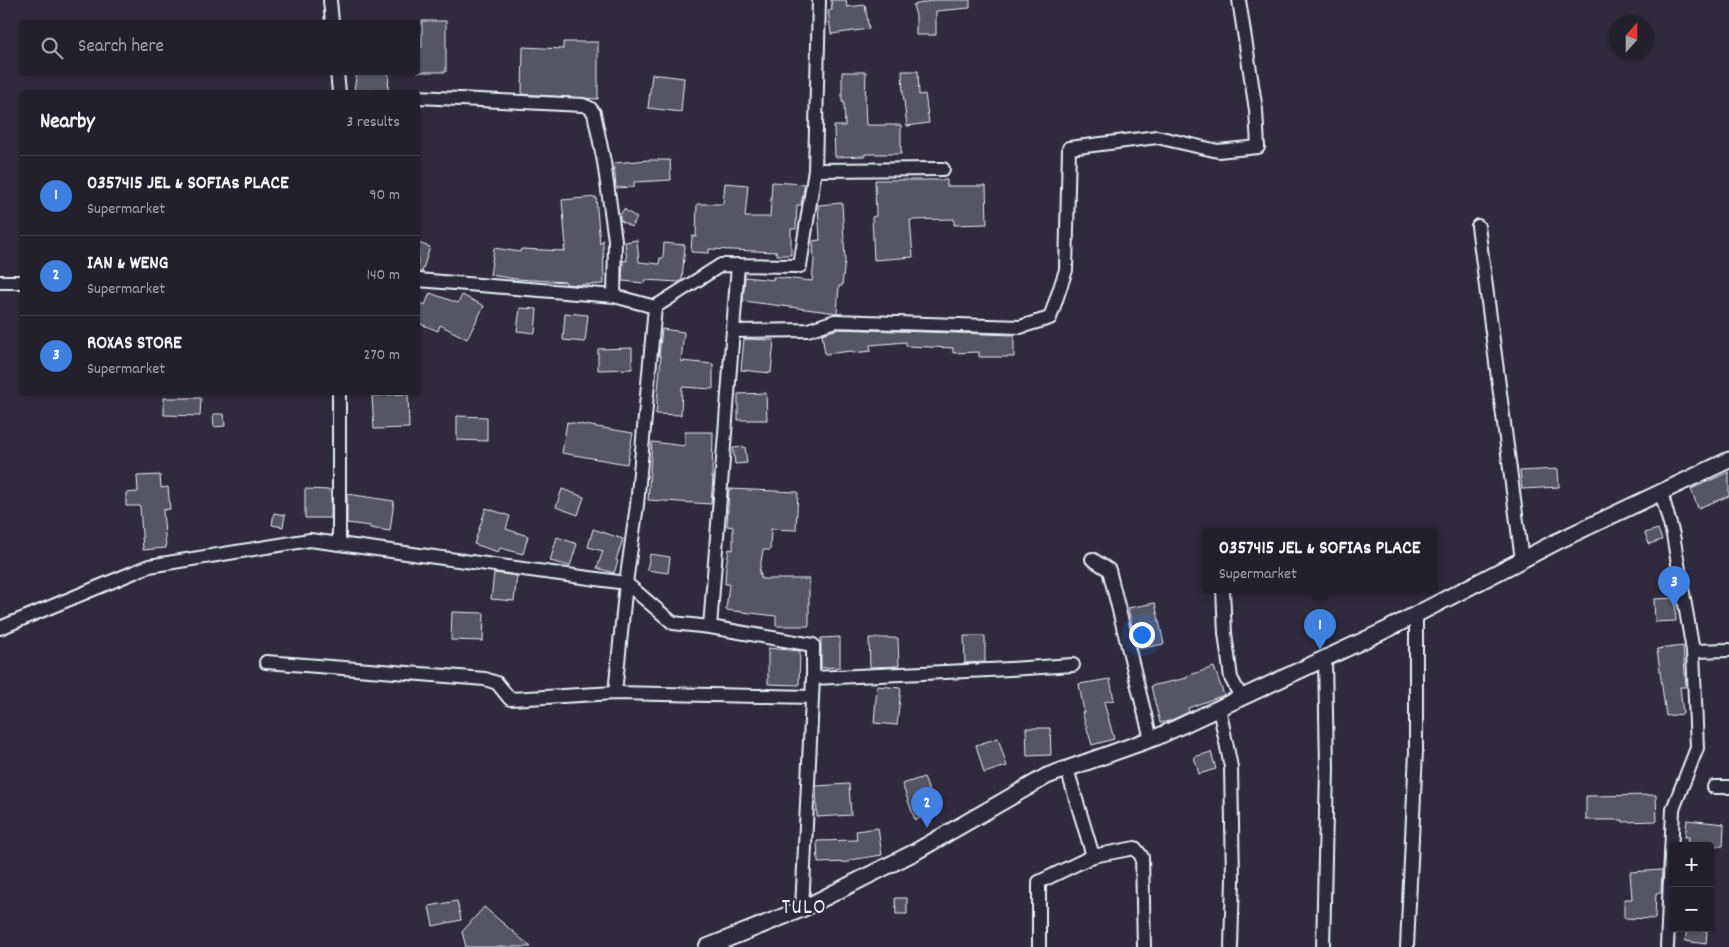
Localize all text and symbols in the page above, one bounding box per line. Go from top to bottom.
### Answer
north arrow [1609,15,1654,60]
search box [20,20,420,75]
icon: search [38,34,66,62]
text: Search here [78,34,164,61]
text: Nearby [40,108,95,138]
text: 3 results [346,111,400,134]
text: 0357415 JEL & SOFIAs PLACE [87,171,289,198]
text: 1 [54,184,58,207]
text: 90 m [369,184,400,207]
text: Supermarket [87,198,165,221]
text: IAN & WENG [87,251,168,278]
text: 2 [53,264,60,287]
text: 140 m [366,264,400,287]
text: Supermarket [87,278,165,301]
text: ROXAS STORE [87,331,182,358]
text: 3 [52,344,60,367]
text: 270 m [364,344,400,367]
text: Supermarket [87,358,165,381]
popup [1202,528,1437,593]
text: 0357415 JEL & SOFIAs PLACE [1219,536,1420,563]
text: Supermarket [1219,563,1297,586]
pin: 3 [1658,566,1690,607]
pin: 1 [1304,609,1336,650]
your location [1129,622,1155,648]
pin: 2 [911,787,943,828]
map controls [1669,842,1714,932]
button: + [1669,842,1714,887]
button: − [1669,887,1714,932]
district label: TULO [781,893,827,924]

